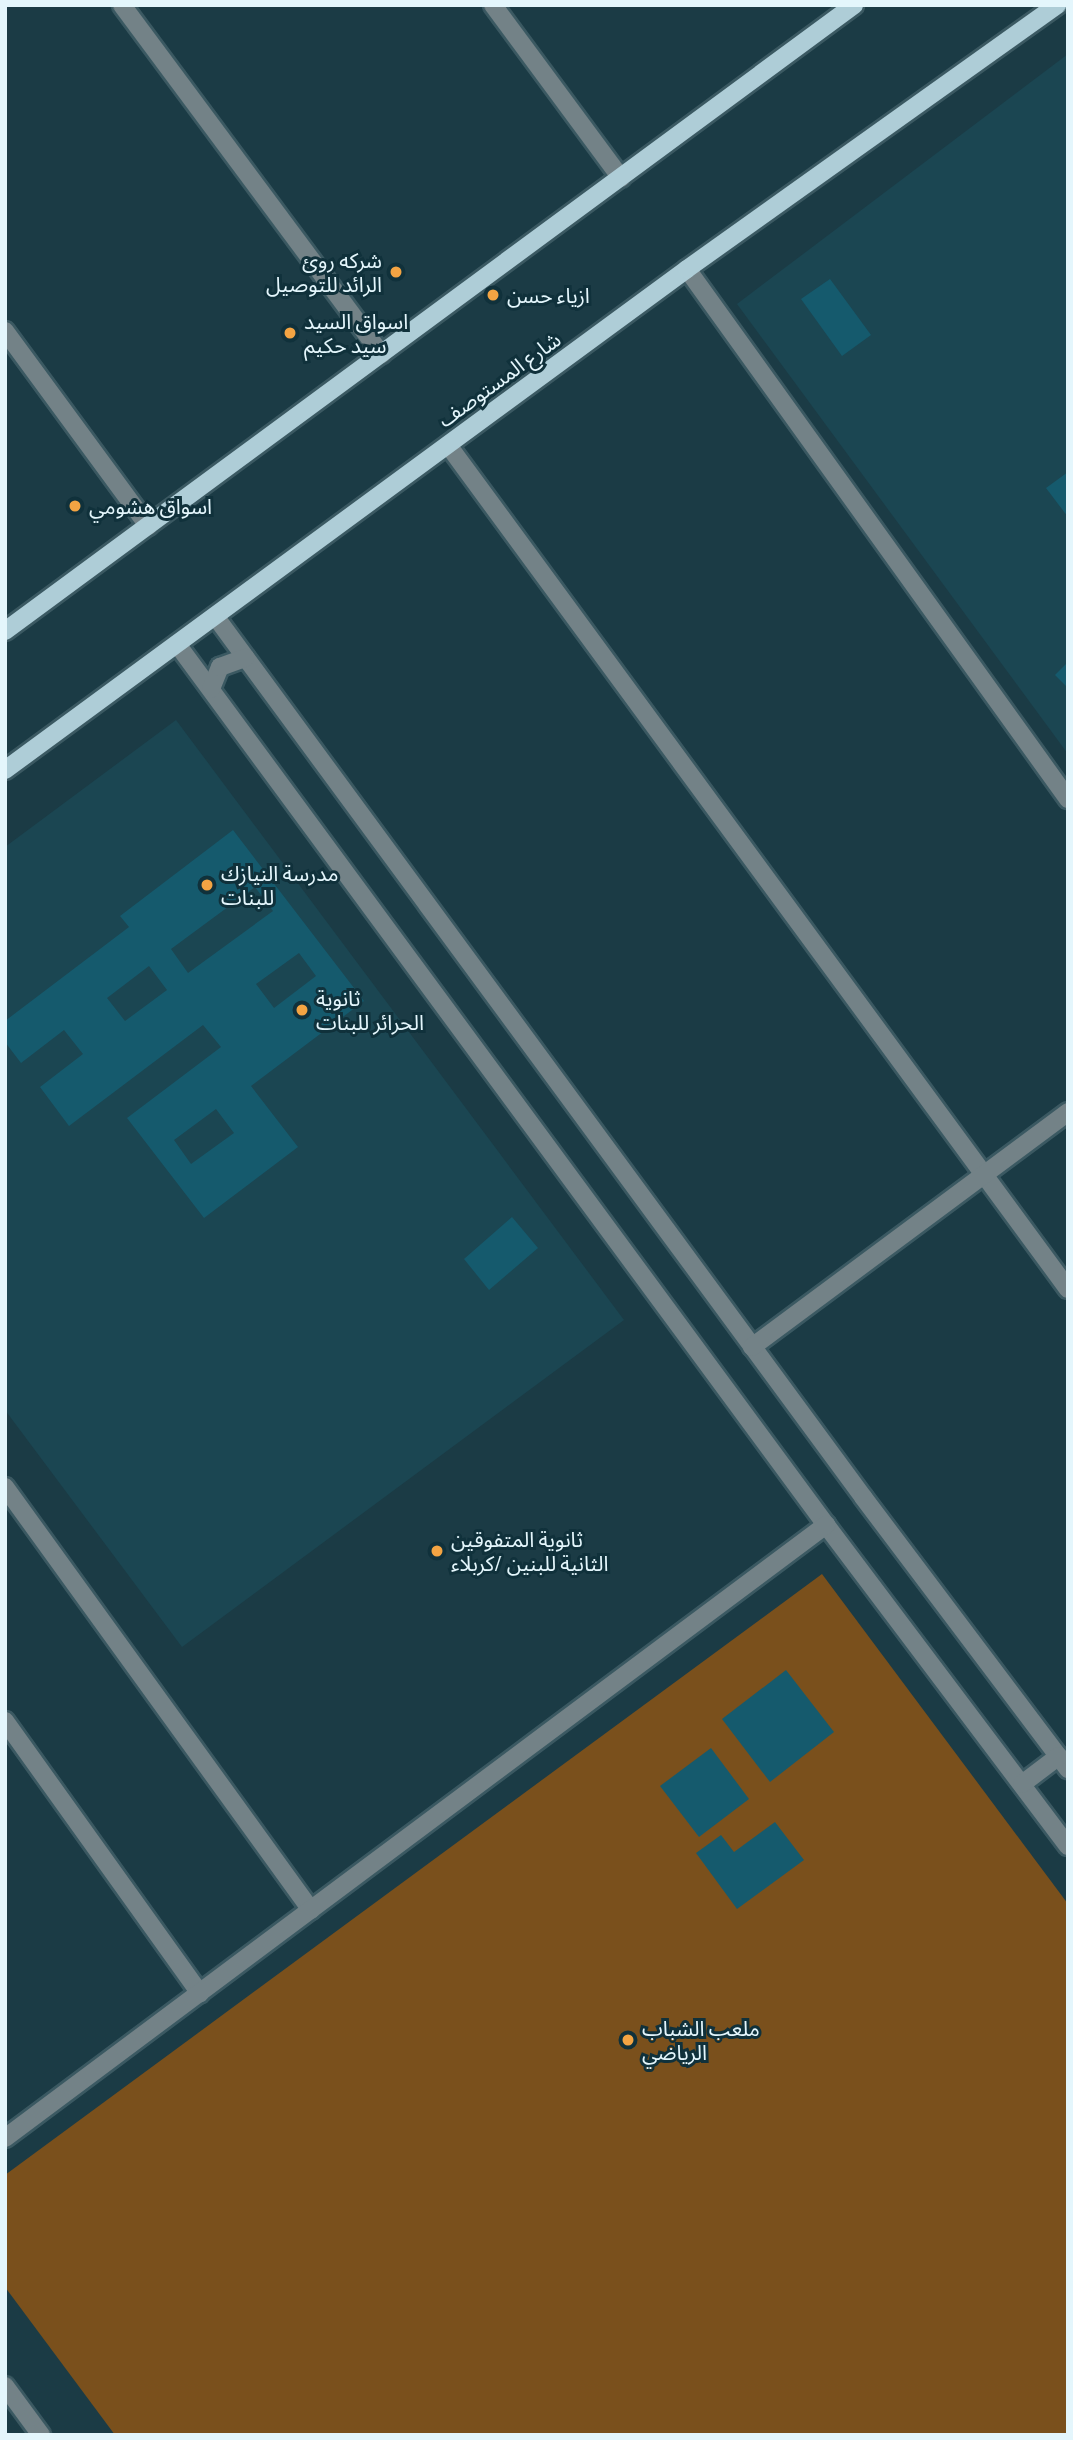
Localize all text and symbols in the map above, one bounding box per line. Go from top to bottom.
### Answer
place label: شركه روئ الرائد للتوصيل [266,247,382,297]
marker: شركه روئ الرائد للتوصيل [388,264,404,280]
place label: ازياء حسن [507,282,590,308]
marker: ازياء حسن [485,287,501,303]
place label: اسواق السيد سيد حكيم [304,308,408,358]
marker: اسواق السيد سيد حكيم [282,325,298,341]
street label: شارع المستوصف [433,326,565,432]
place label: اسواق هشومي [89,493,212,519]
marker: اسواق هشومي [67,498,83,514]
place label: مدرسة النيازك للبنات [221,860,338,910]
marker: مدرسة النيازك للبنات [199,877,215,893]
place label: ثانوية الحرائر للبنات [316,985,424,1035]
marker: ثانوية الحرائر للبنات [294,1002,310,1018]
place label: ثانوية المتفوقين الثانية للبنين /كربلاء [451,1526,608,1576]
marker: ثانوية المتفوقين الثانية للبنين /كربلاء [429,1543,445,1559]
place label: ملعب الشباب الرياضي [642,2015,760,2065]
marker: ملعب الشباب الرياضي [620,2032,636,2048]

